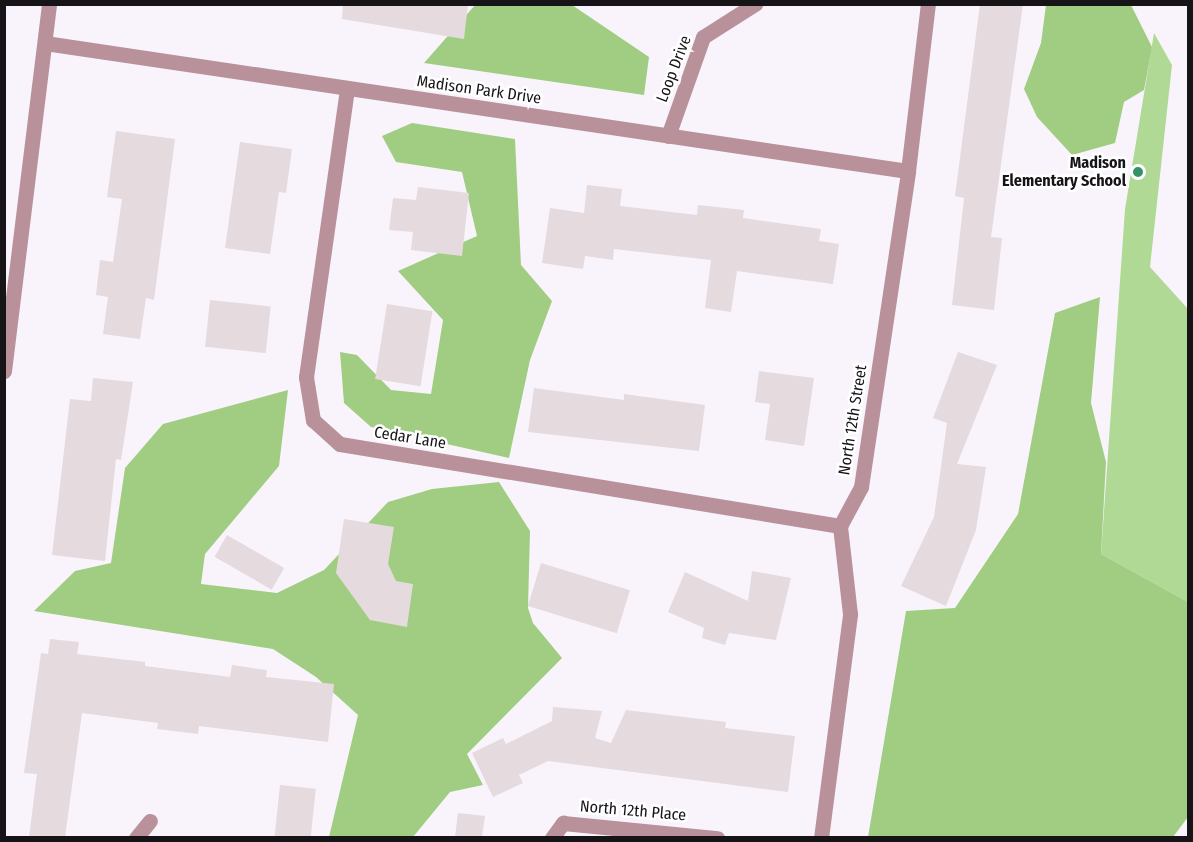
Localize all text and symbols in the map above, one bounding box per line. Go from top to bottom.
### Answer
street label: Loop Drive [653,33,695,105]
street label: Madison Park Drive [416,72,542,108]
place label: Madison Elementary School [1002,153,1126,191]
marker: Madison Elementary School [1131,165,1145,179]
street label: North 12th Street [835,364,871,476]
street label: Cedar Lane [373,423,447,453]
street label: North 12th Place [579,797,687,825]

